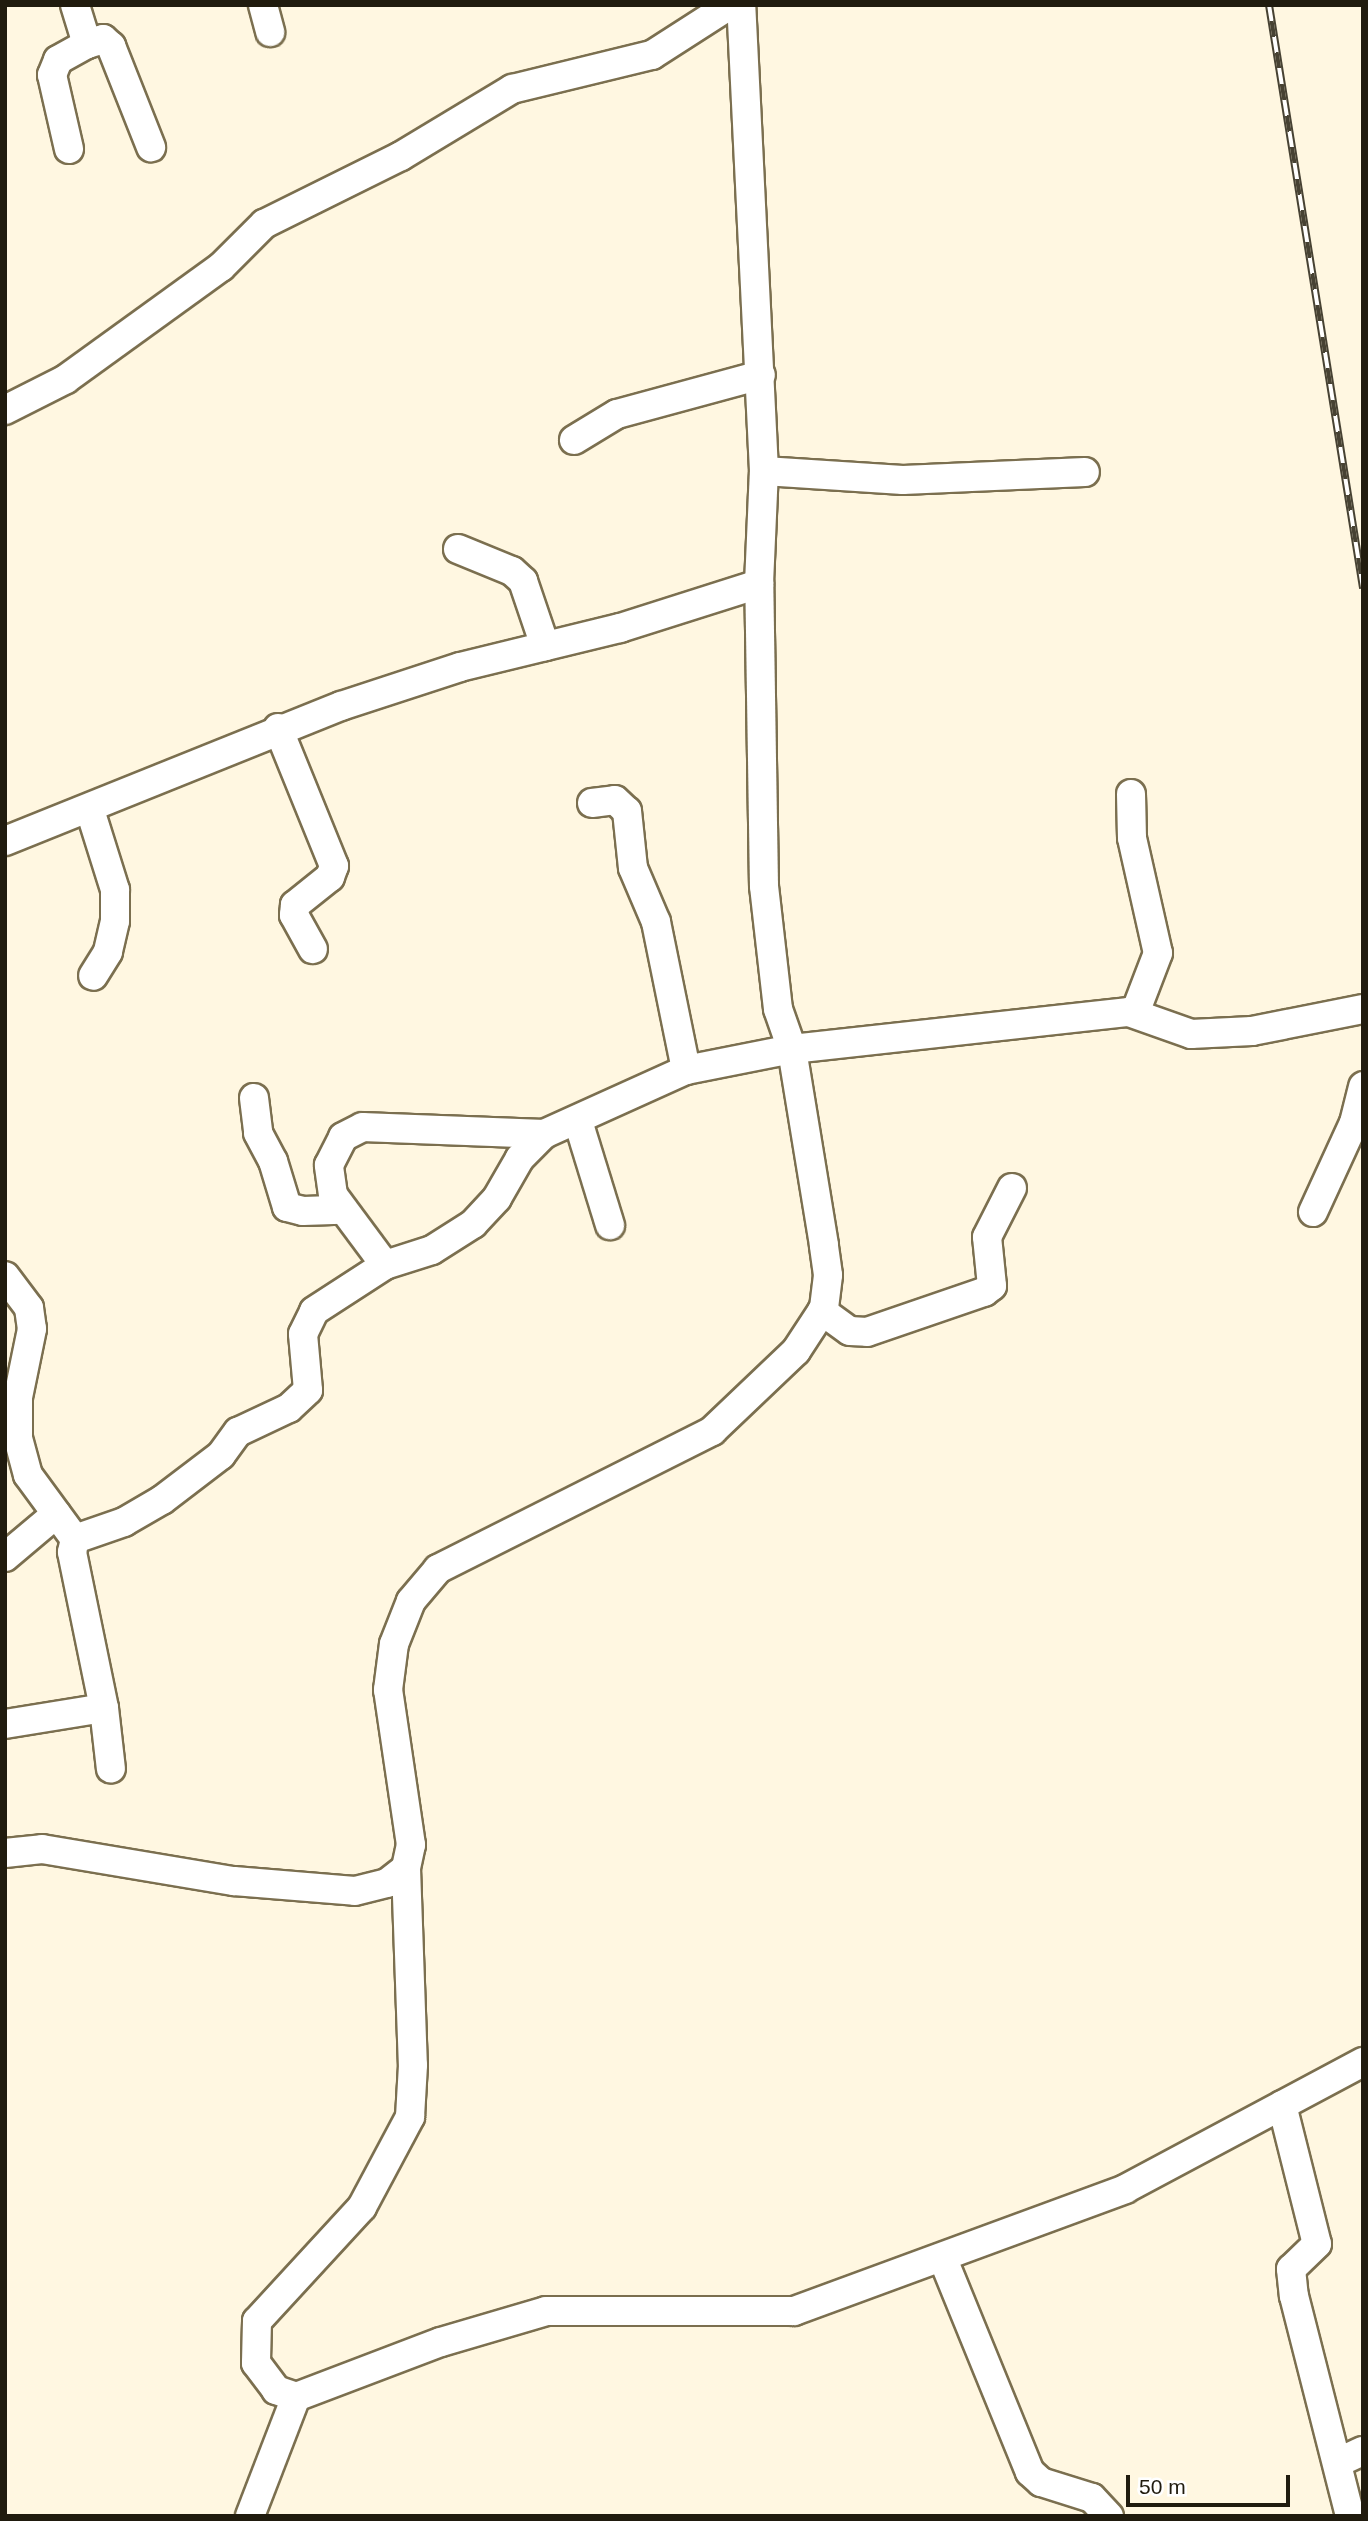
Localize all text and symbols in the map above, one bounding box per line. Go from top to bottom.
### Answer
scale bar [1130,2462,1294,2506]
text: 50 m [1139,2475,1186,2498]

